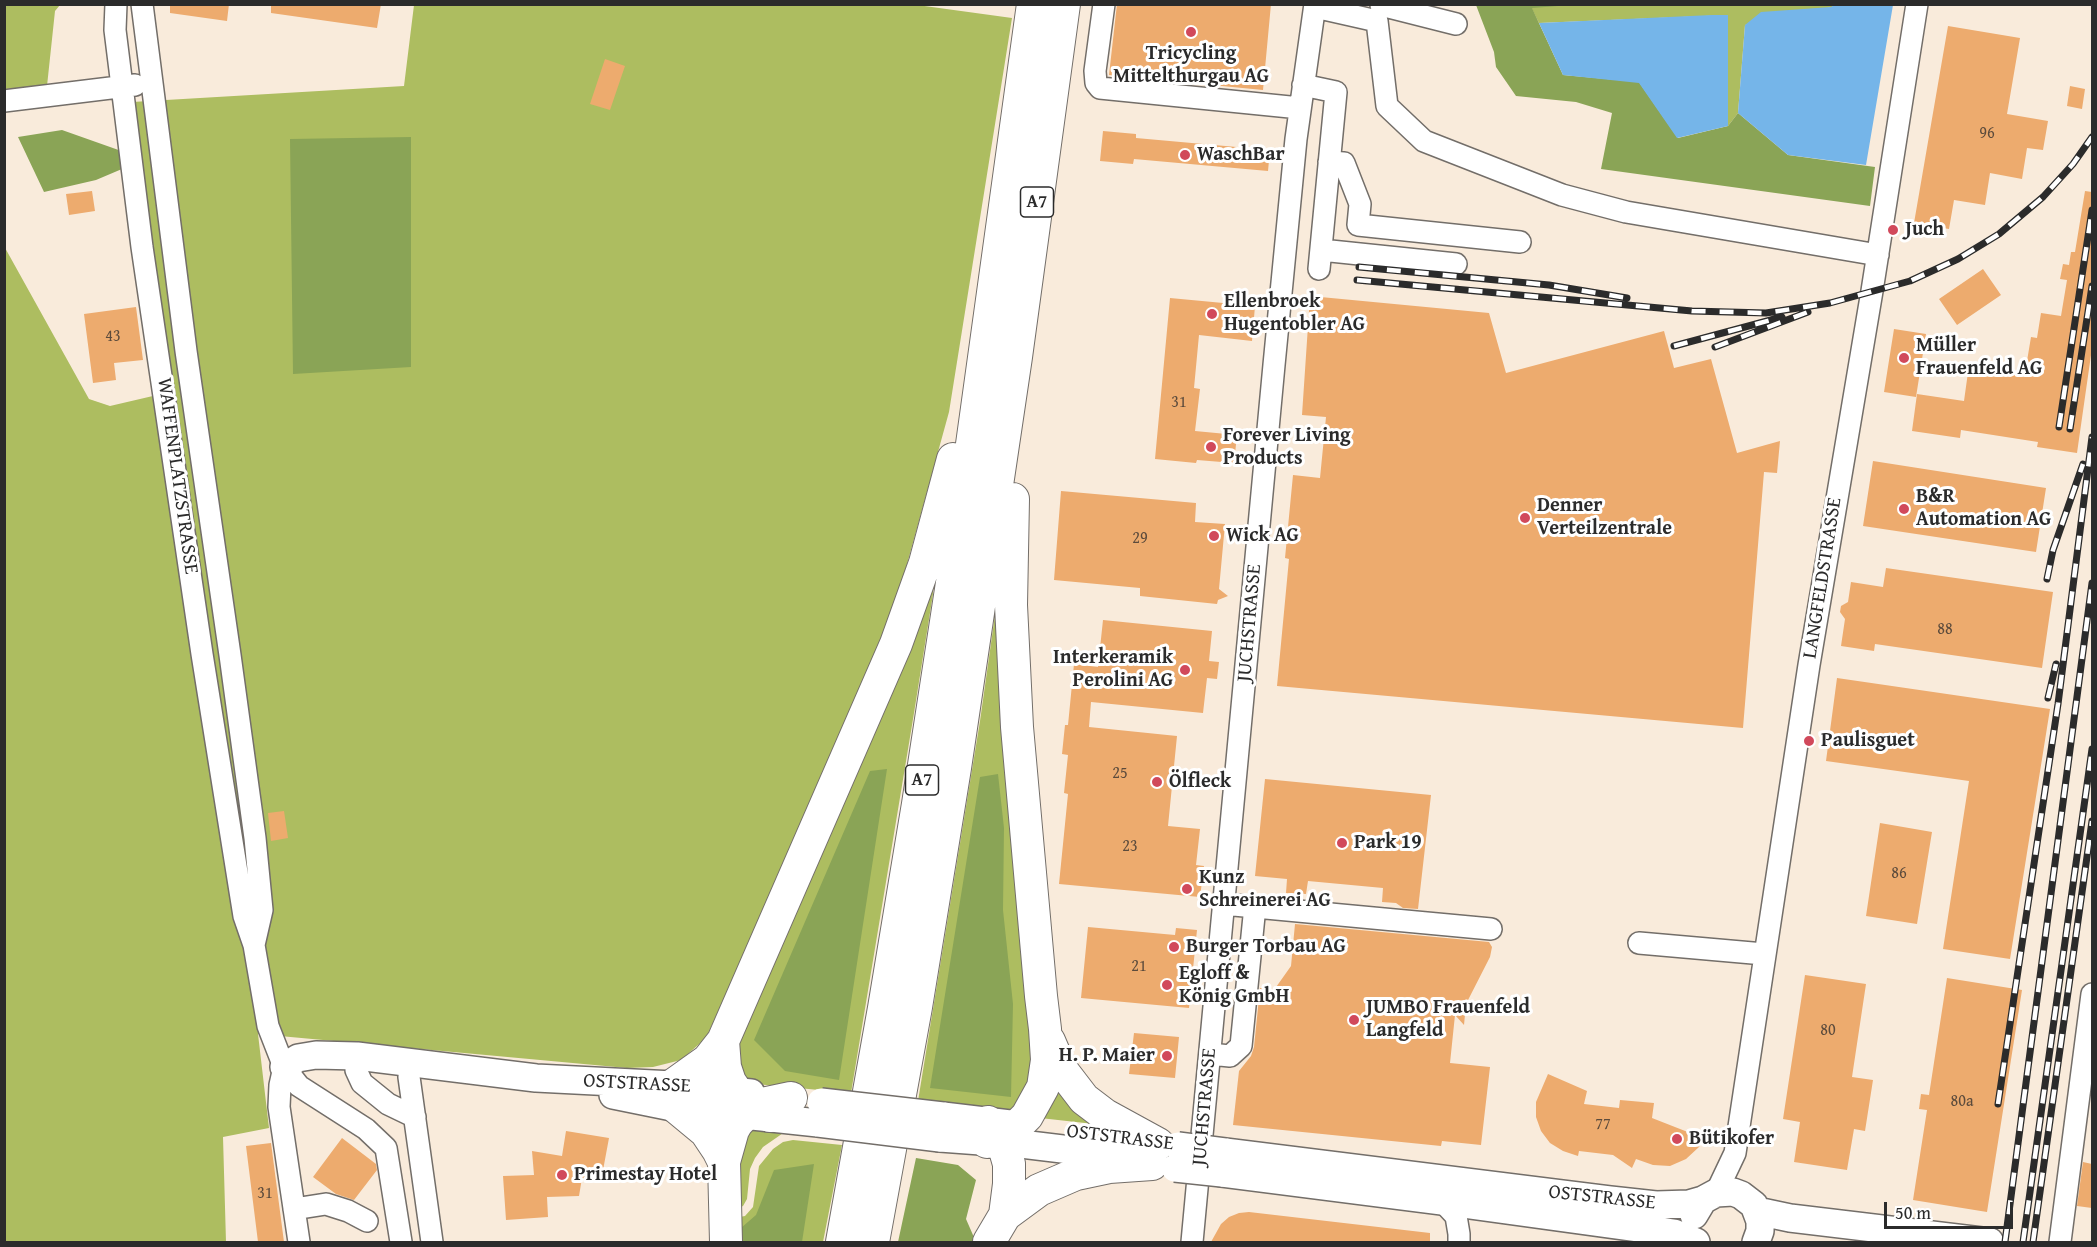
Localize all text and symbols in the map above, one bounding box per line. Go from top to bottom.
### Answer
marker: Tricycling Mittelthurgau AG [1184,25,1198,39]
place label: Tricycling Mittelthurgau AG [1113,42,1269,89]
house number: 96 [1979,124,1995,144]
place label: WaschBar [1197,143,1285,167]
marker: WaschBar [1178,148,1192,162]
road number: A7 [1020,187,1054,217]
place label: Juch [1905,218,1944,242]
marker: Juch [1886,223,1900,237]
place label: Ellenbroek Hugentobler AG [1224,290,1365,337]
marker: Ellenbroek Hugentobler AG [1205,307,1219,321]
house number: 43 [105,327,121,347]
place label: Müller Frauenfeld AG [1916,334,2042,381]
marker: Müller Frauenfeld AG [1897,351,1911,365]
street label: WAFFENPLATZSTRASSE [151,376,203,576]
house number: 31 [1171,393,1187,413]
place label: Forever Living Products [1223,424,1351,471]
marker: Forever Living Products [1204,440,1218,454]
place label: B&R Automation AG [1916,485,2051,532]
place label: Denner Verteilzentrale [1537,494,1672,541]
street label: LANGFELDSTRASSE [1798,496,1848,660]
marker: B&R Automation AG [1897,502,1911,516]
marker: Denner Verteilzentrale [1518,511,1532,525]
place label: Wick AG [1226,524,1299,548]
house number: 29 [1132,529,1148,549]
marker: Wick AG [1207,529,1221,543]
street label: JUCHSTRASSE [1233,563,1267,683]
house number: 88 [1937,620,1953,640]
place label: Interkeramik Perolini AG [1053,646,1173,693]
marker: Interkeramik Perolini AG [1178,663,1192,677]
place label: Paulisguet [1821,729,1915,753]
marker: Paulisguet [1802,734,1816,748]
house number: 25 [1112,764,1128,784]
road number: A7 [906,765,938,795]
place label: Ölfleck [1169,770,1231,794]
marker: Ölfleck [1150,775,1164,789]
place label: Park 19 [1354,831,1422,855]
marker: Park 19 [1335,836,1349,850]
house number: 23 [1122,837,1138,857]
house number: 86 [1891,864,1907,884]
place label: Kunz Schreinerei AG [1199,866,1331,913]
marker: Kunz Schreinerei AG [1180,882,1194,896]
place label: Burger Torbau AG [1186,935,1346,959]
marker: Burger Torbau AG [1167,940,1181,954]
house number: 21 [1131,957,1147,977]
place label: Egloff & König GmbH [1179,962,1289,1009]
marker: Egloff & König GmbH [1160,978,1174,992]
place label: JUMBO Frauenfeld Langfeld [1366,996,1530,1043]
marker: JUMBO Frauenfeld Langfeld [1347,1013,1361,1027]
house number: 80 [1820,1021,1836,1041]
place label: H. P. Maier [1059,1044,1155,1068]
street label: JUCHSTRASSE [1188,1047,1222,1167]
marker: H. P. Maier [1160,1049,1174,1063]
street label: OSTSTRASSE [583,1069,691,1099]
house number: 80a [1951,1092,1973,1112]
house number: 77 [1595,1115,1611,1135]
street label: OSTSTRASSE [1065,1120,1175,1156]
place label: Bütikofer [1689,1127,1774,1151]
marker: Bütikofer [1670,1132,1684,1146]
place label: Primestay Hotel [574,1163,717,1187]
marker: Primestay Hotel [555,1168,569,1182]
street label: OSTSTRASSE [1547,1180,1657,1216]
house number: 31 [257,1184,273,1204]
scale bar [1887,1190,2016,1228]
text: 50 m [1895,1199,1931,1226]

